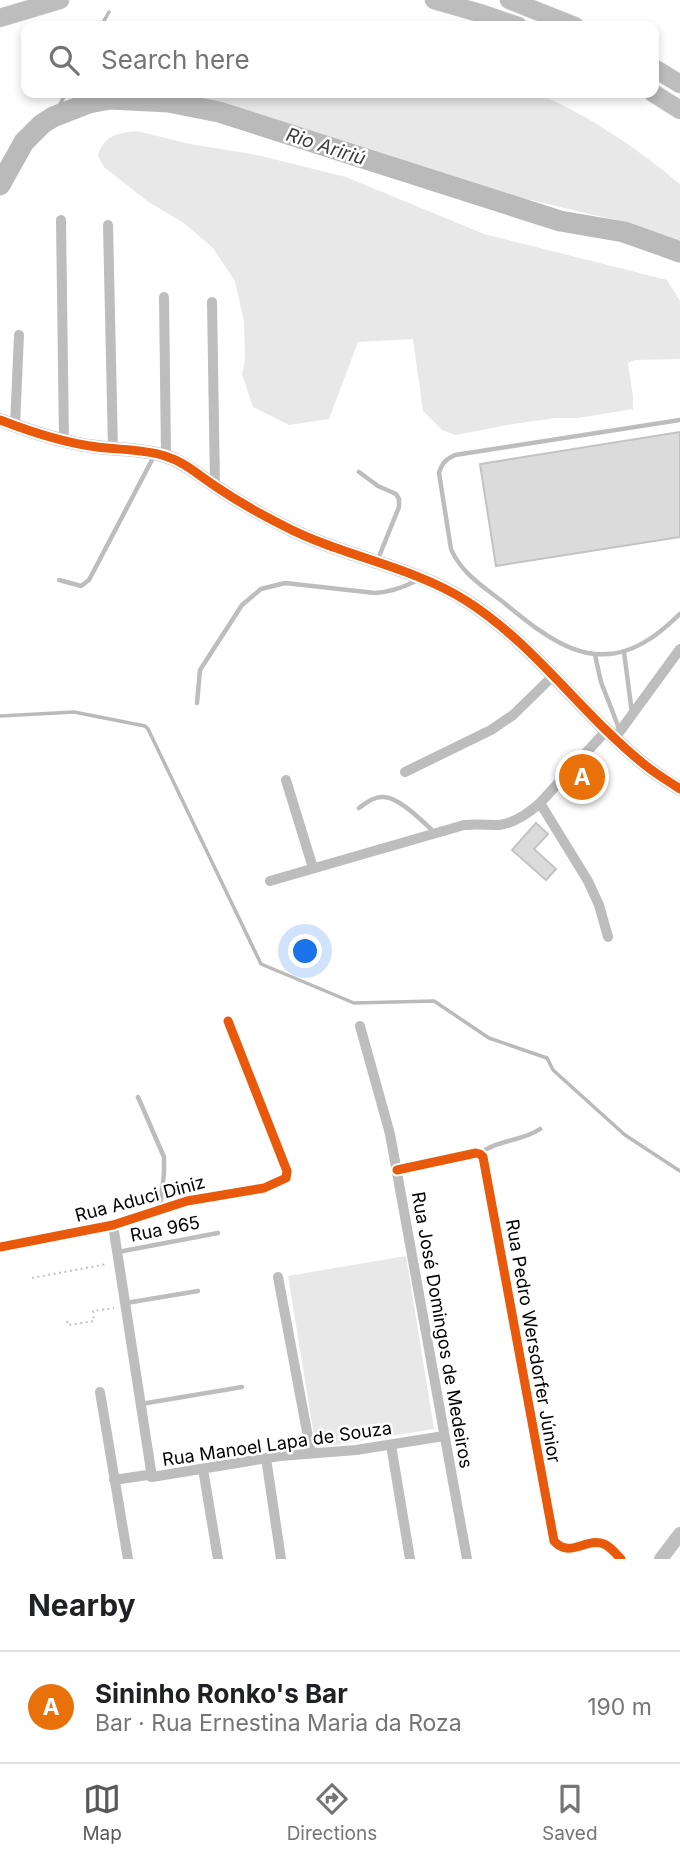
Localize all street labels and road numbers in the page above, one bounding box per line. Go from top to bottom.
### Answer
street label: Rua Aduci Diniz [73,1171,207,1226]
street label: Rua José Domingos de Medeiros [408,1190,477,1470]
street label: Rua 965 [128,1211,202,1246]
street label: Rua Pedro Wersdorfer Júnior [502,1217,565,1465]
street label: Rua Manoel Lapa de Souza [161,1417,393,1470]

